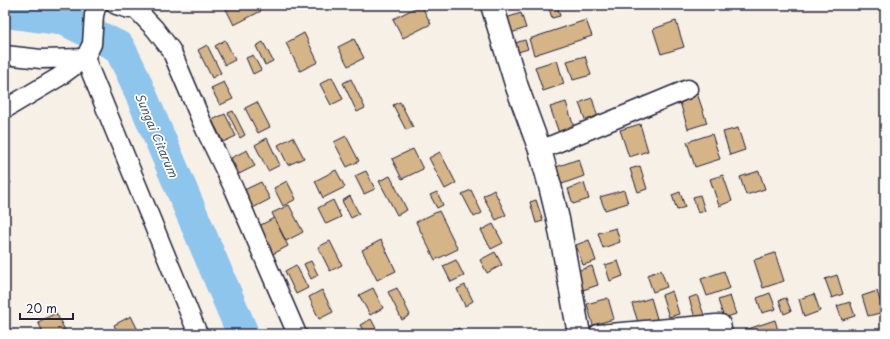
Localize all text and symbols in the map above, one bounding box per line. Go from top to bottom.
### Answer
water label: Sungai Citarum [131,90,183,181]
scale bar [20,295,73,321]
text: 20 m [26,299,57,317]

